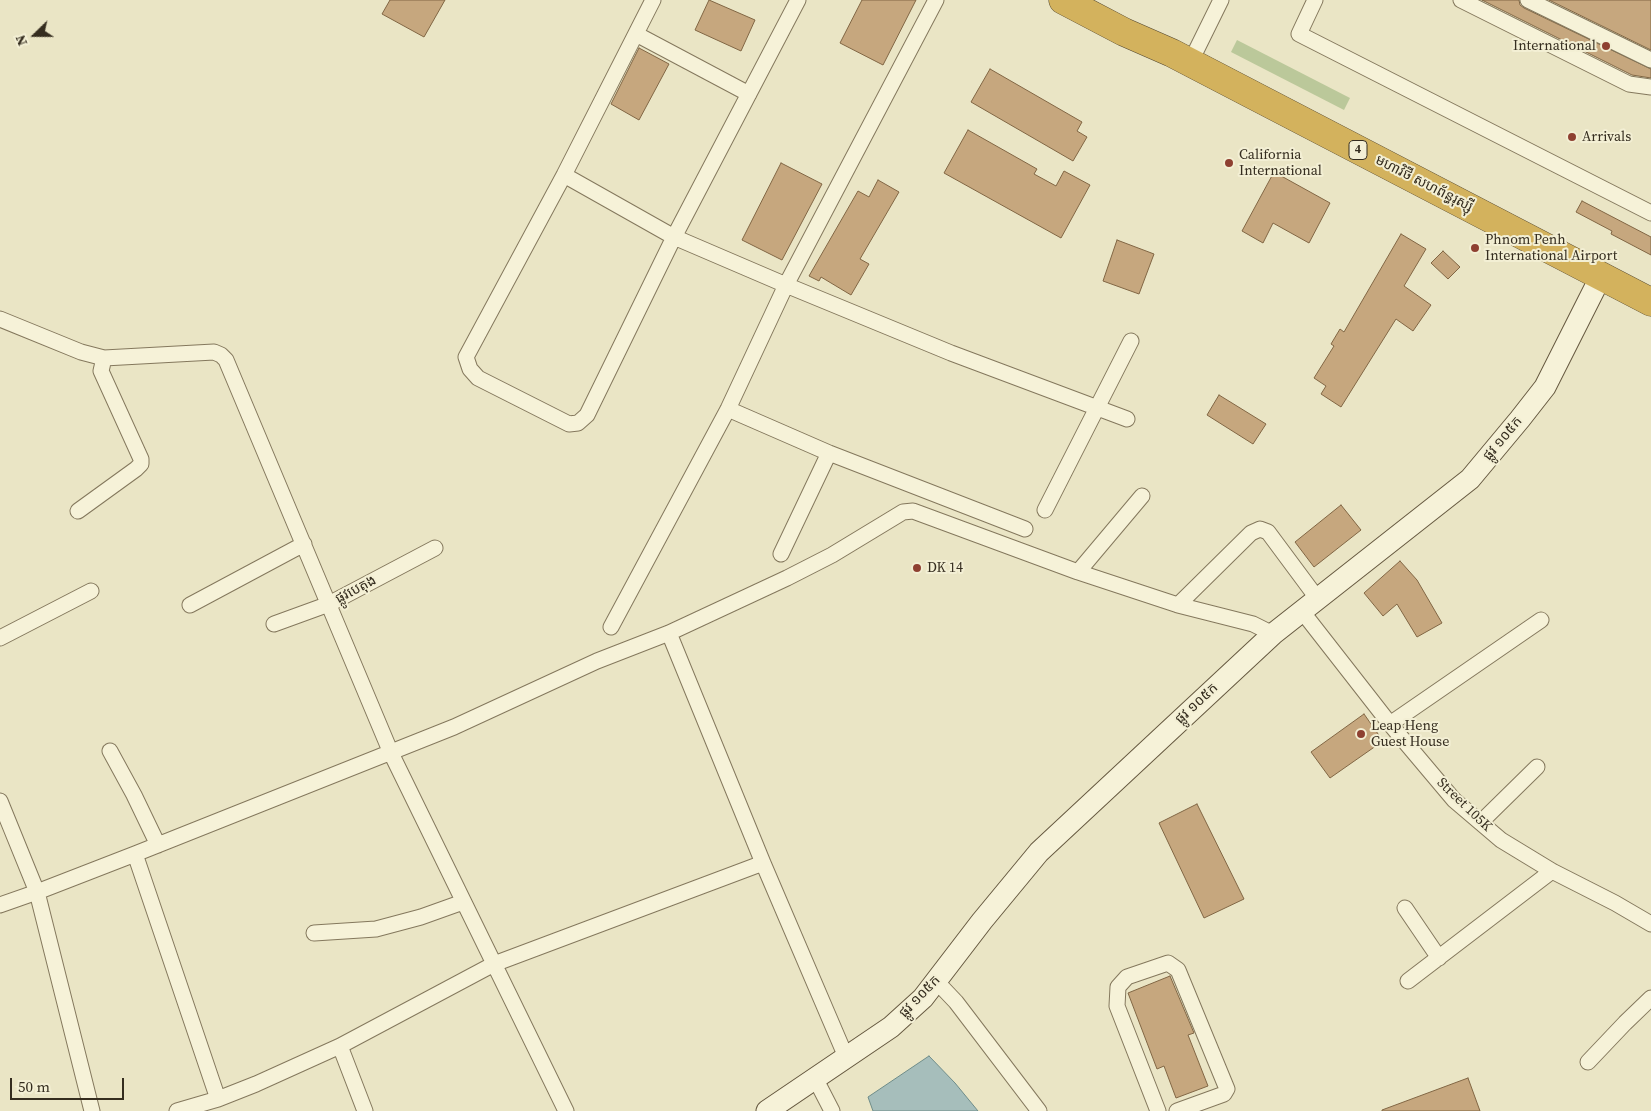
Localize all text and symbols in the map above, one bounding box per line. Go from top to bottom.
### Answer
north arrow [10,10,60,60]
text: N [10,32,32,49]
place label: International [1513,38,1596,54]
marker: International [1600,40,1612,52]
place label: Arrivals [1582,129,1631,145]
marker: Arrivals [1566,131,1578,143]
road number: 4 [1349,140,1367,160]
place label: California International [1239,147,1322,180]
street label: មហាវិថី សហព័ន្ធរុស្ស៊ី [1372,152,1476,216]
marker: California International [1223,157,1235,169]
place label: Phnom Penh International Airport [1485,232,1617,264]
marker: Phnom Penh International Airport [1469,242,1481,254]
street label: ផ្លូវ ១០៥ក [1480,414,1526,464]
place label: DK 14 [927,560,963,576]
marker: DK 14 [911,562,923,574]
street label: ផ្លូវបេតុង [333,572,379,608]
street label: ផ្លូវ ១០៥ក [1172,680,1222,728]
place label: Leap Heng Guest House [1371,718,1449,750]
marker: Leap Heng Guest House [1355,728,1367,740]
street label: Street 105K [1433,775,1495,835]
street label: ផ្លូវ ១០៥ក [896,972,944,1022]
scale bar [12,1068,126,1100]
text: 50 m [18,1076,50,1097]

